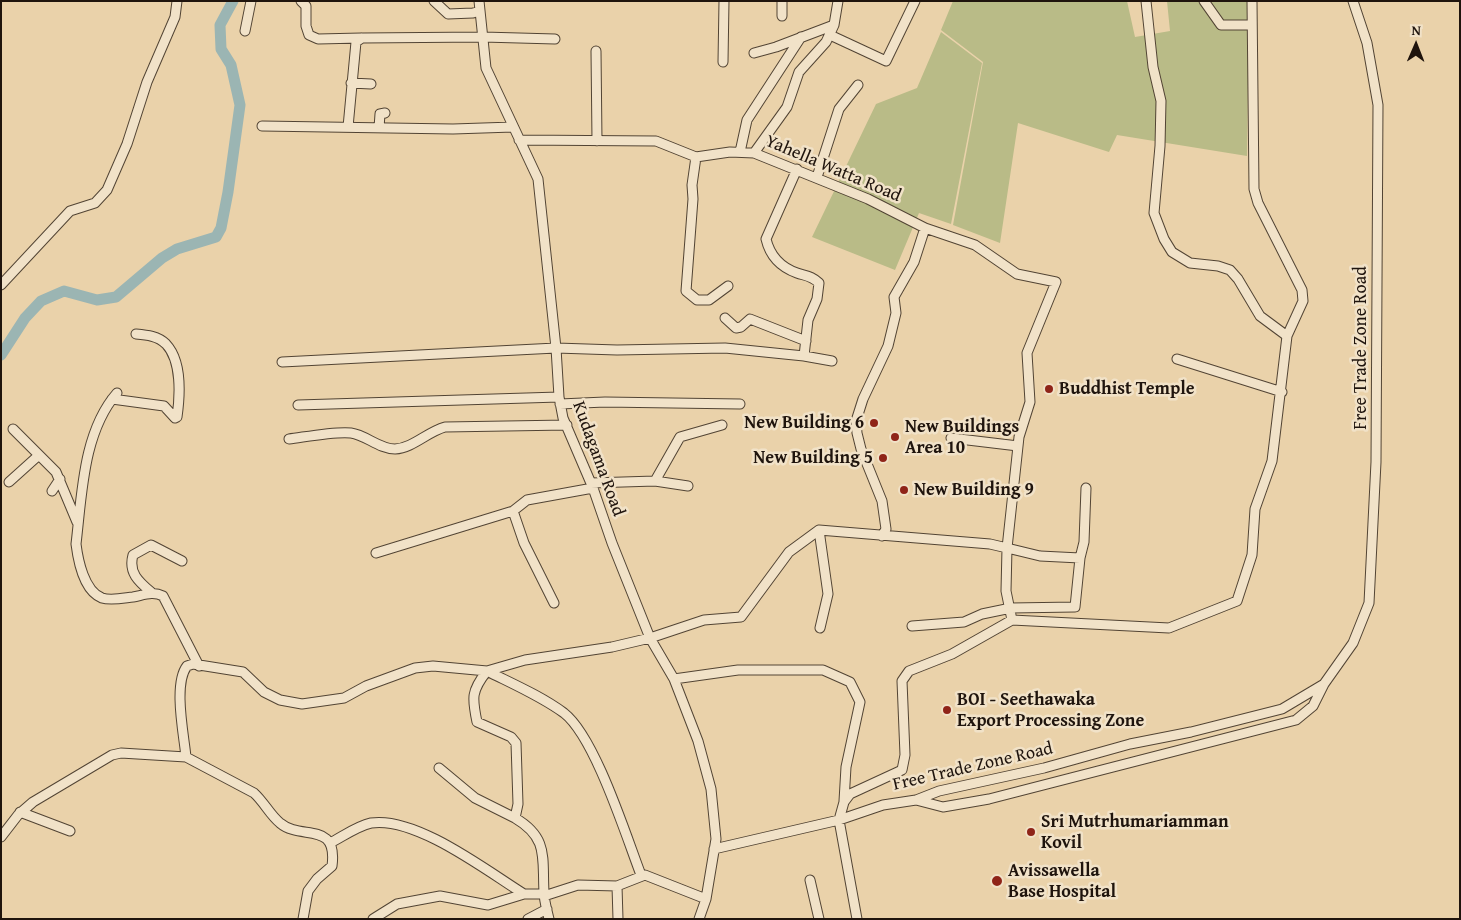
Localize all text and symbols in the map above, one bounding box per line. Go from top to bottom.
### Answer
north arrow [1391,20,1441,70]
text: N [1411,20,1421,40]
street label: Yahella Watta Road [762,131,904,207]
street label: Free Trade Zone Road [1350,266,1372,430]
place label: Buddhist Temple [1059,378,1195,400]
marker: Buddhist Temple [1043,383,1055,395]
street label: Kudagama Road [567,399,629,519]
place label: New Building 6 [744,412,864,434]
place label: New Buildings Area 10 [905,416,1019,458]
marker: New Building 6 [868,417,880,429]
marker: New Buildings Area 10 [889,431,901,443]
place label: New Building 5 [753,447,873,469]
marker: New Building 5 [877,452,889,464]
place label: New Building 9 [914,479,1034,501]
marker: New Building 9 [898,484,910,496]
place label: BOI - Seethawaka Export Processing Zone [957,689,1144,732]
marker: BOI - Seethawaka Export Processing Zone [941,704,953,716]
street label: Free Trade Zone Road [891,738,1055,796]
place label: Sri Mutrhumariamman Kovil [1041,811,1229,854]
marker: Sri Mutrhumariamman Kovil [1025,826,1037,838]
place label: Avissawella Base Hospital [1008,860,1116,902]
marker: Avissawella Base Hospital [990,874,1004,888]

